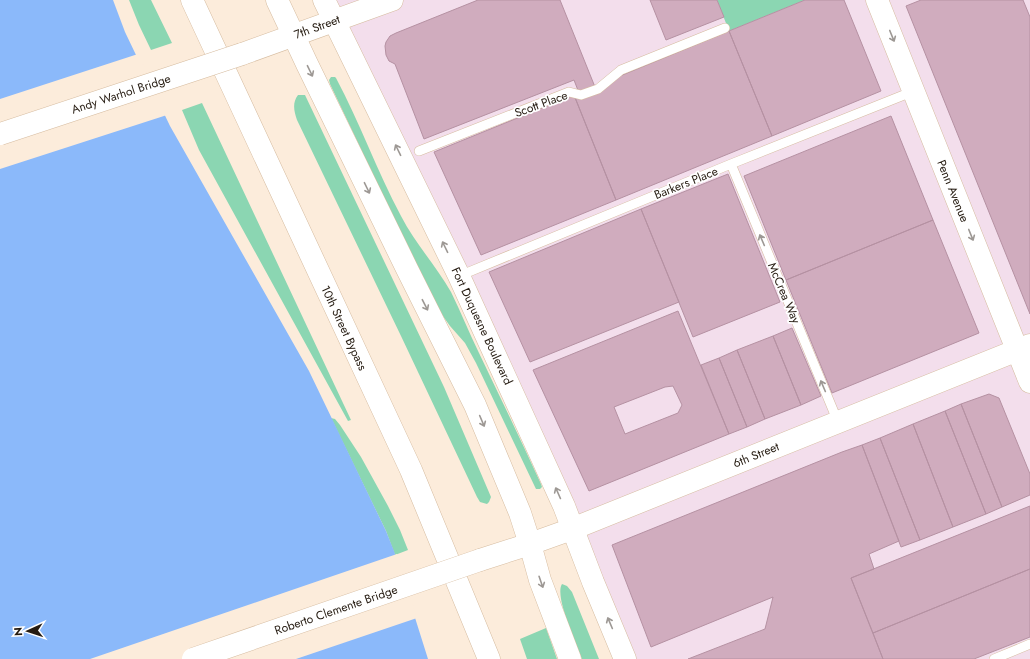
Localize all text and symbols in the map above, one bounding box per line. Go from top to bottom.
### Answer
street label: 7th Street [292,10,343,44]
one-way arrow [888,30,896,42]
one-way arrow [307,65,314,77]
street label: Andy Warhol Bridge [69,69,173,119]
street label: Scott Place [512,86,570,122]
one-way arrow [393,145,401,157]
street label: Penn Avenue [932,157,974,225]
street label: Barkers Place [651,162,721,204]
one-way arrow [364,182,371,194]
one-way arrow [967,228,975,240]
one-way arrow [758,235,766,247]
one-way arrow [441,242,448,254]
street label: McCrea Way [763,260,805,327]
street label: Fort Duquesne Boulevard [447,264,517,388]
street label: 10th Street Bypass [316,283,372,374]
one-way arrow [421,298,429,310]
one-way arrow [819,381,826,393]
one-way arrow [478,415,486,427]
street label: 6th Street [730,438,782,472]
one-way arrow [554,487,561,499]
one-way arrow [537,575,545,587]
street label: Roberto Clemente Bridge [272,581,400,639]
north arrow [8,611,48,651]
one-way arrow [606,617,614,629]
text: N [10,627,26,636]

